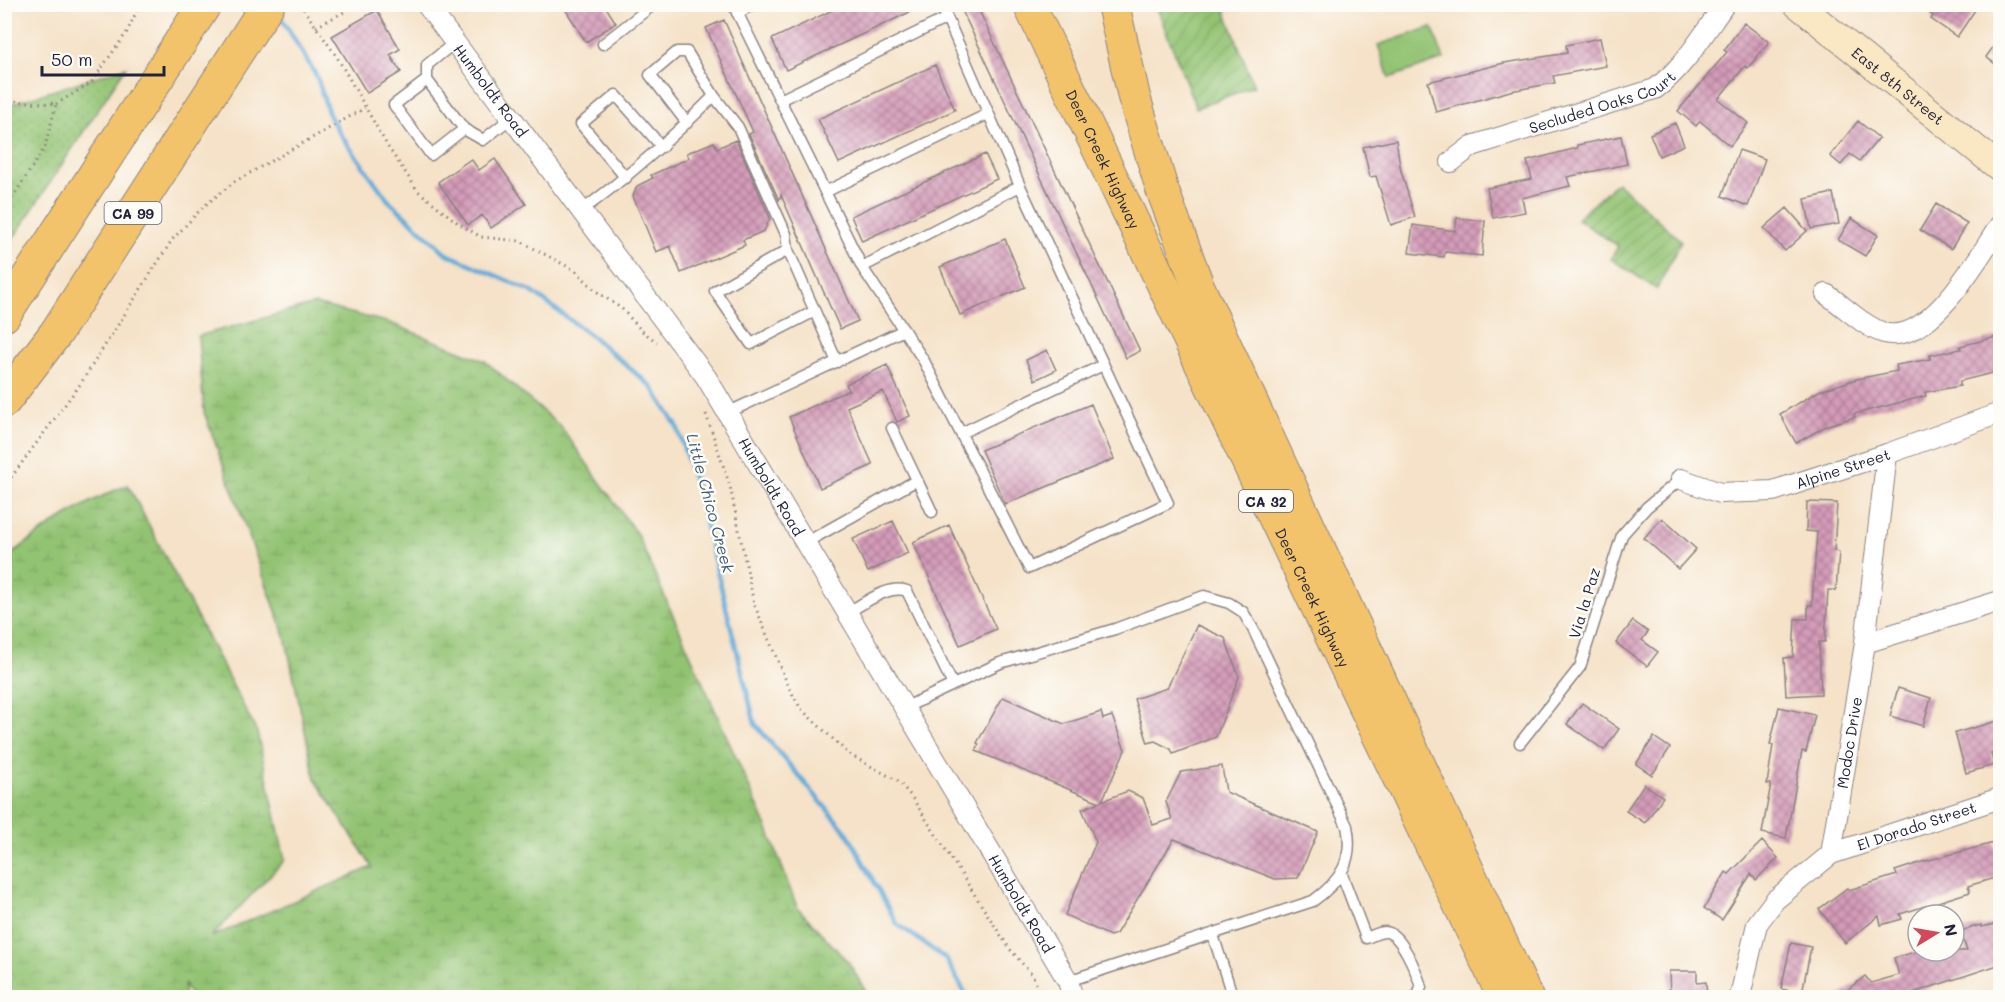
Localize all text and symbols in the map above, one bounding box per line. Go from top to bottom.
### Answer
scale bar [42,39,164,77]
street label: Humboldt Road [449,40,532,141]
street label: East 8th Street [1848,42,1949,129]
text: 50 m [51,47,93,71]
street label: Secluded Oaks Court [1526,67,1680,138]
street label: Deer Creek Highway [1061,86,1145,232]
road number: CA 99 [104,202,162,224]
water label: Little Chico Creek [682,431,740,576]
street label: Humboldt Road [734,434,809,539]
street label: Alpine Street [1793,444,1893,493]
road number: CA 32 [1239,490,1293,512]
street label: Deer Creek Highway [1271,525,1355,671]
street label: Via la Paz [1564,565,1604,641]
street label: Modoc Drive [1832,695,1866,790]
street label: El Dorado Street [1854,797,1979,855]
street label: Humboldt Road [984,850,1059,956]
north arrow [1906,903,1966,963]
text: N [1940,922,1963,938]

